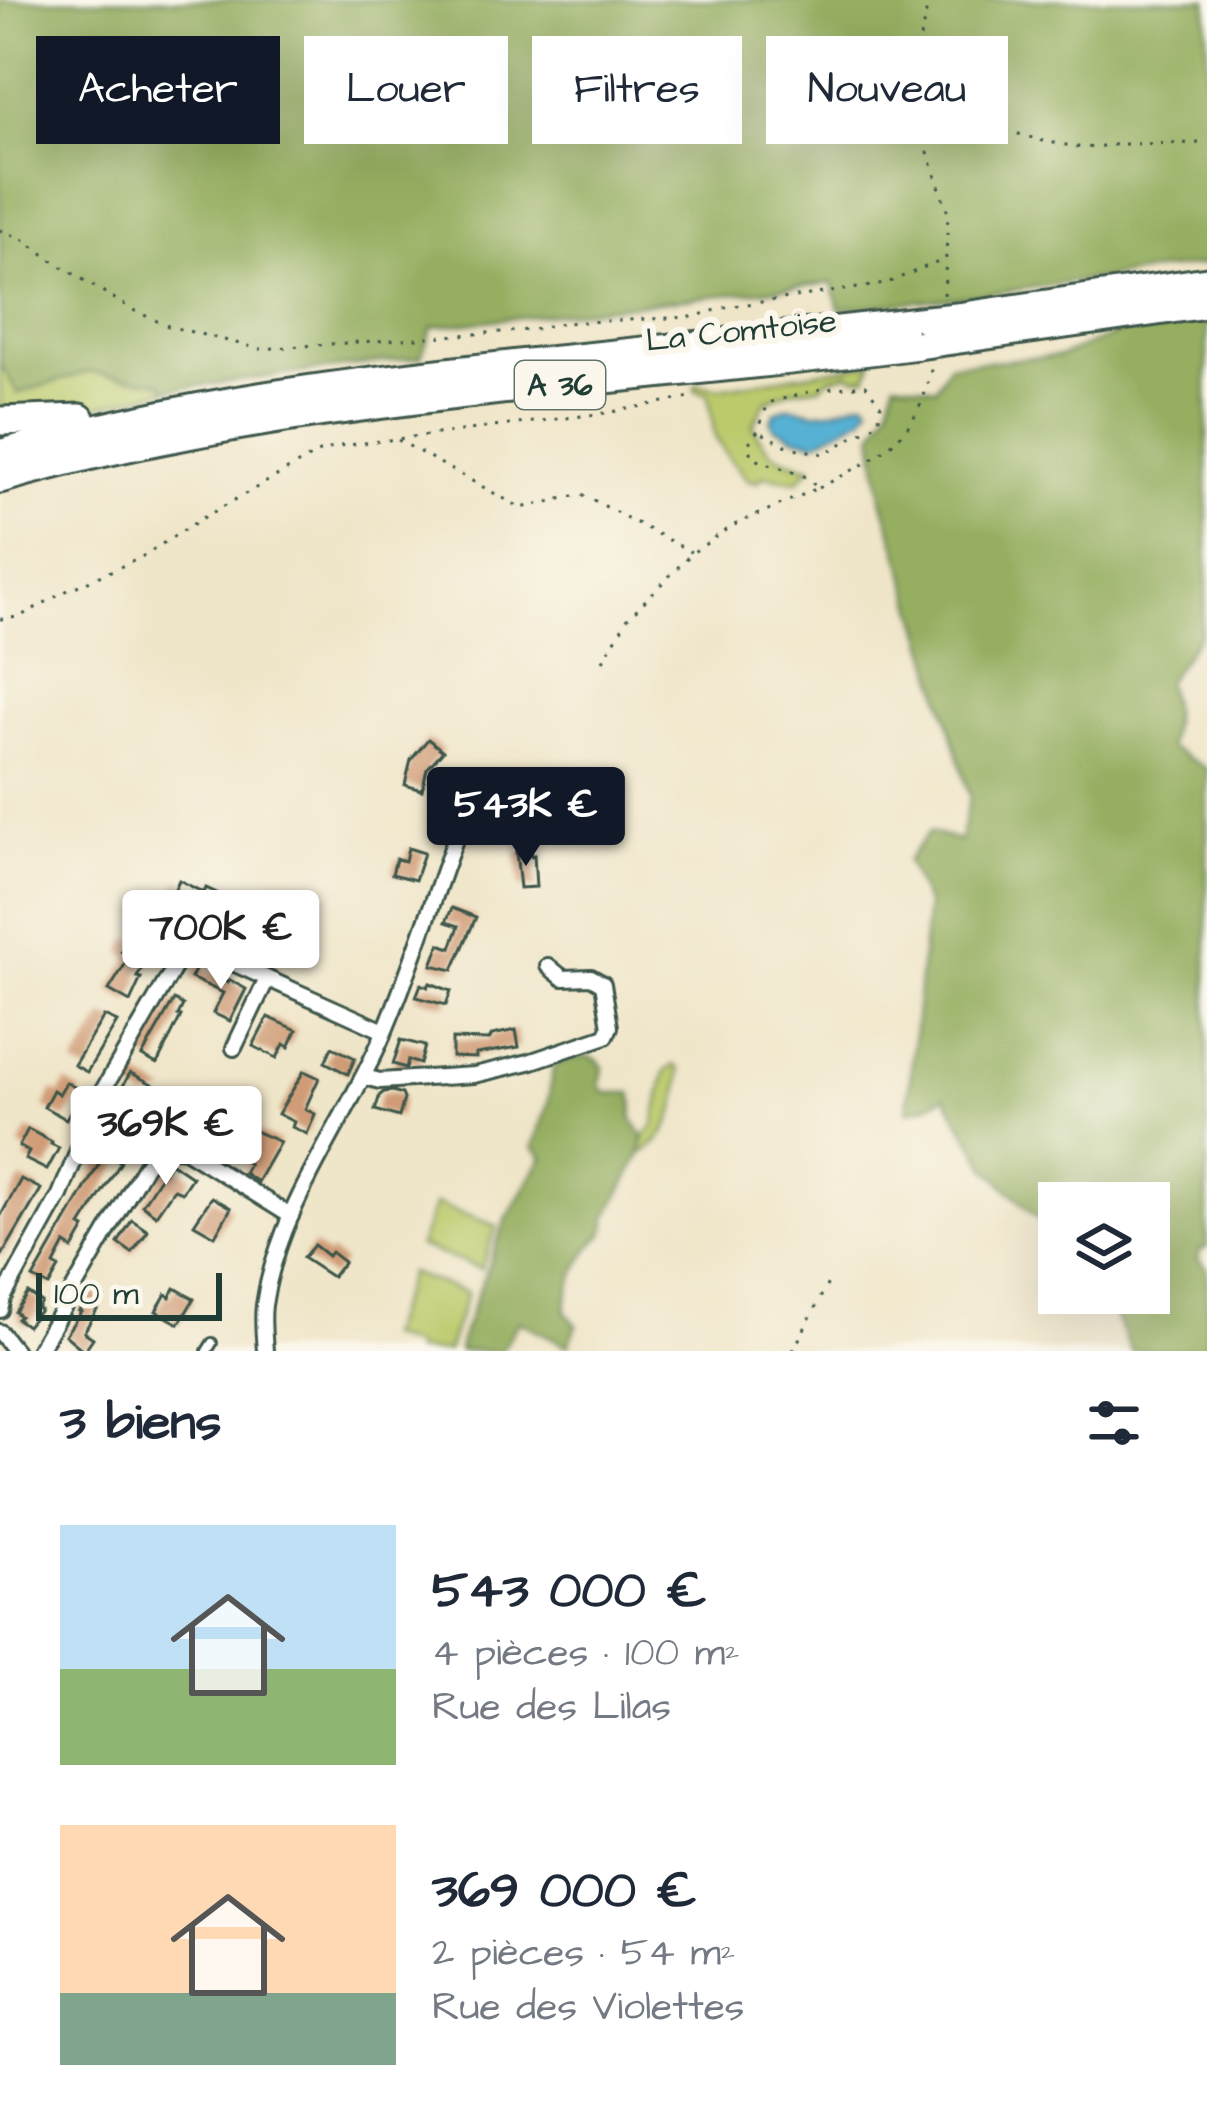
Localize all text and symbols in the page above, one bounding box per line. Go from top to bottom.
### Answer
chip: Acheter [36,36,280,144]
chip: Louer [304,36,508,144]
chip: Filtres [532,36,742,144]
chip: Nouveau [766,36,1008,144]
street label: La Comtoise [643,298,839,364]
road number: A 36 [515,361,605,409]
pin: 543K € [428,767,624,869]
text: 543K € [454,779,598,833]
pin: 700K € [123,890,319,992]
text: 700K € [149,902,293,956]
pin: 369K € [68,1086,264,1188]
text: 369K € [98,1098,234,1152]
map controls [1038,1182,1170,1314]
button: layers [1038,1182,1170,1314]
scale bar [36,1267,222,1320]
text: 100 m [54,1271,139,1317]
text: 3 biens [60,1388,221,1459]
icon: filters [1081,1390,1147,1456]
text: 543 000 € [432,1556,707,1627]
icon: home [156,1573,300,1717]
text: 4 pièces · 100 m² [432,1627,740,1681]
text: Rue des Lilas [432,1681,671,1735]
text: 369 000 € [432,1856,697,1927]
icon: home [156,1873,300,2017]
text: 2 pièces · 54 m² [432,1927,735,1981]
text: Rue des Violettes [432,1981,744,2035]

